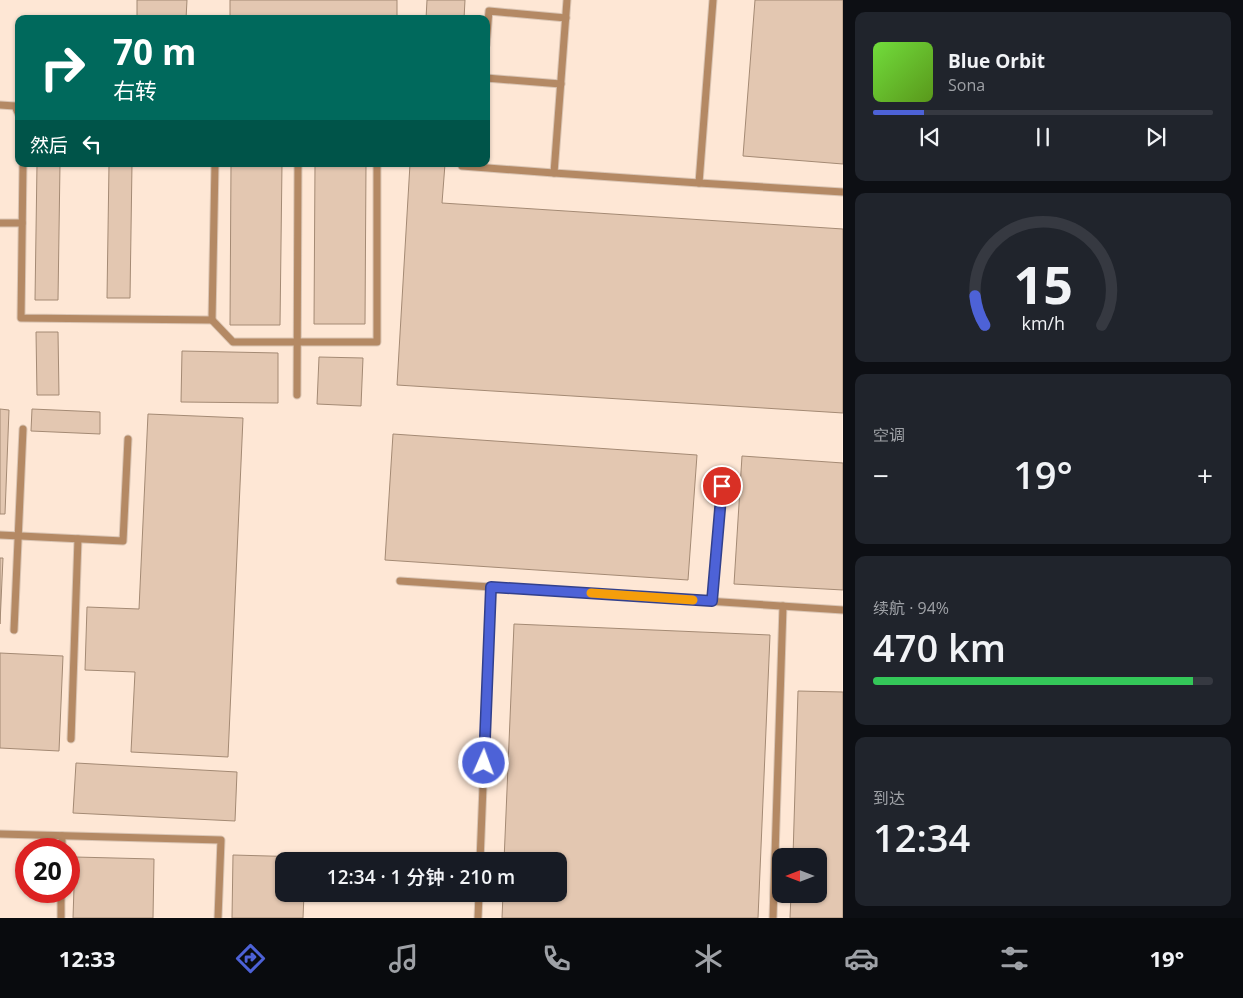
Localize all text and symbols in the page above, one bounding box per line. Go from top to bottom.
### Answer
text: 70 m [113,28,196,75]
icon: right [30,35,95,100]
text: Blue Orbit [948,48,1045,74]
text: Sona [948,74,985,96]
text: 右转 [113,75,157,105]
icon: previous [916,123,944,151]
icon: pause [1029,123,1057,151]
icon: next [1142,123,1170,151]
icon: left [78,130,106,158]
text: 然后 [30,132,68,158]
text: 15 [1013,248,1073,319]
text: km/h [1021,311,1065,335]
text: 空调 [873,424,905,446]
text: 19° [1013,448,1073,500]
text: − [873,456,889,494]
text: + [1197,456,1213,494]
pin [701,465,743,507]
icon: arrive [708,472,736,500]
text: 续航 · 94% [873,597,949,619]
text: 470 km [873,621,1006,673]
position arrow [457,736,509,788]
text: 到达 [873,787,905,809]
text: 12:34 [873,811,970,863]
speed limit sign: 20 [15,838,80,903]
north arrow [772,848,828,902]
map controls [772,848,827,903]
text: 12:34 · 1 分钟 · 210 m [327,864,515,890]
icon: directions [233,941,268,976]
icon: music [386,941,421,976]
icon: phone [539,941,574,976]
icon: climate [691,941,726,976]
icon: car [844,941,879,976]
icon: filters [997,941,1032,976]
text: 12:33 [59,943,115,973]
text: 19° [1149,943,1184,973]

